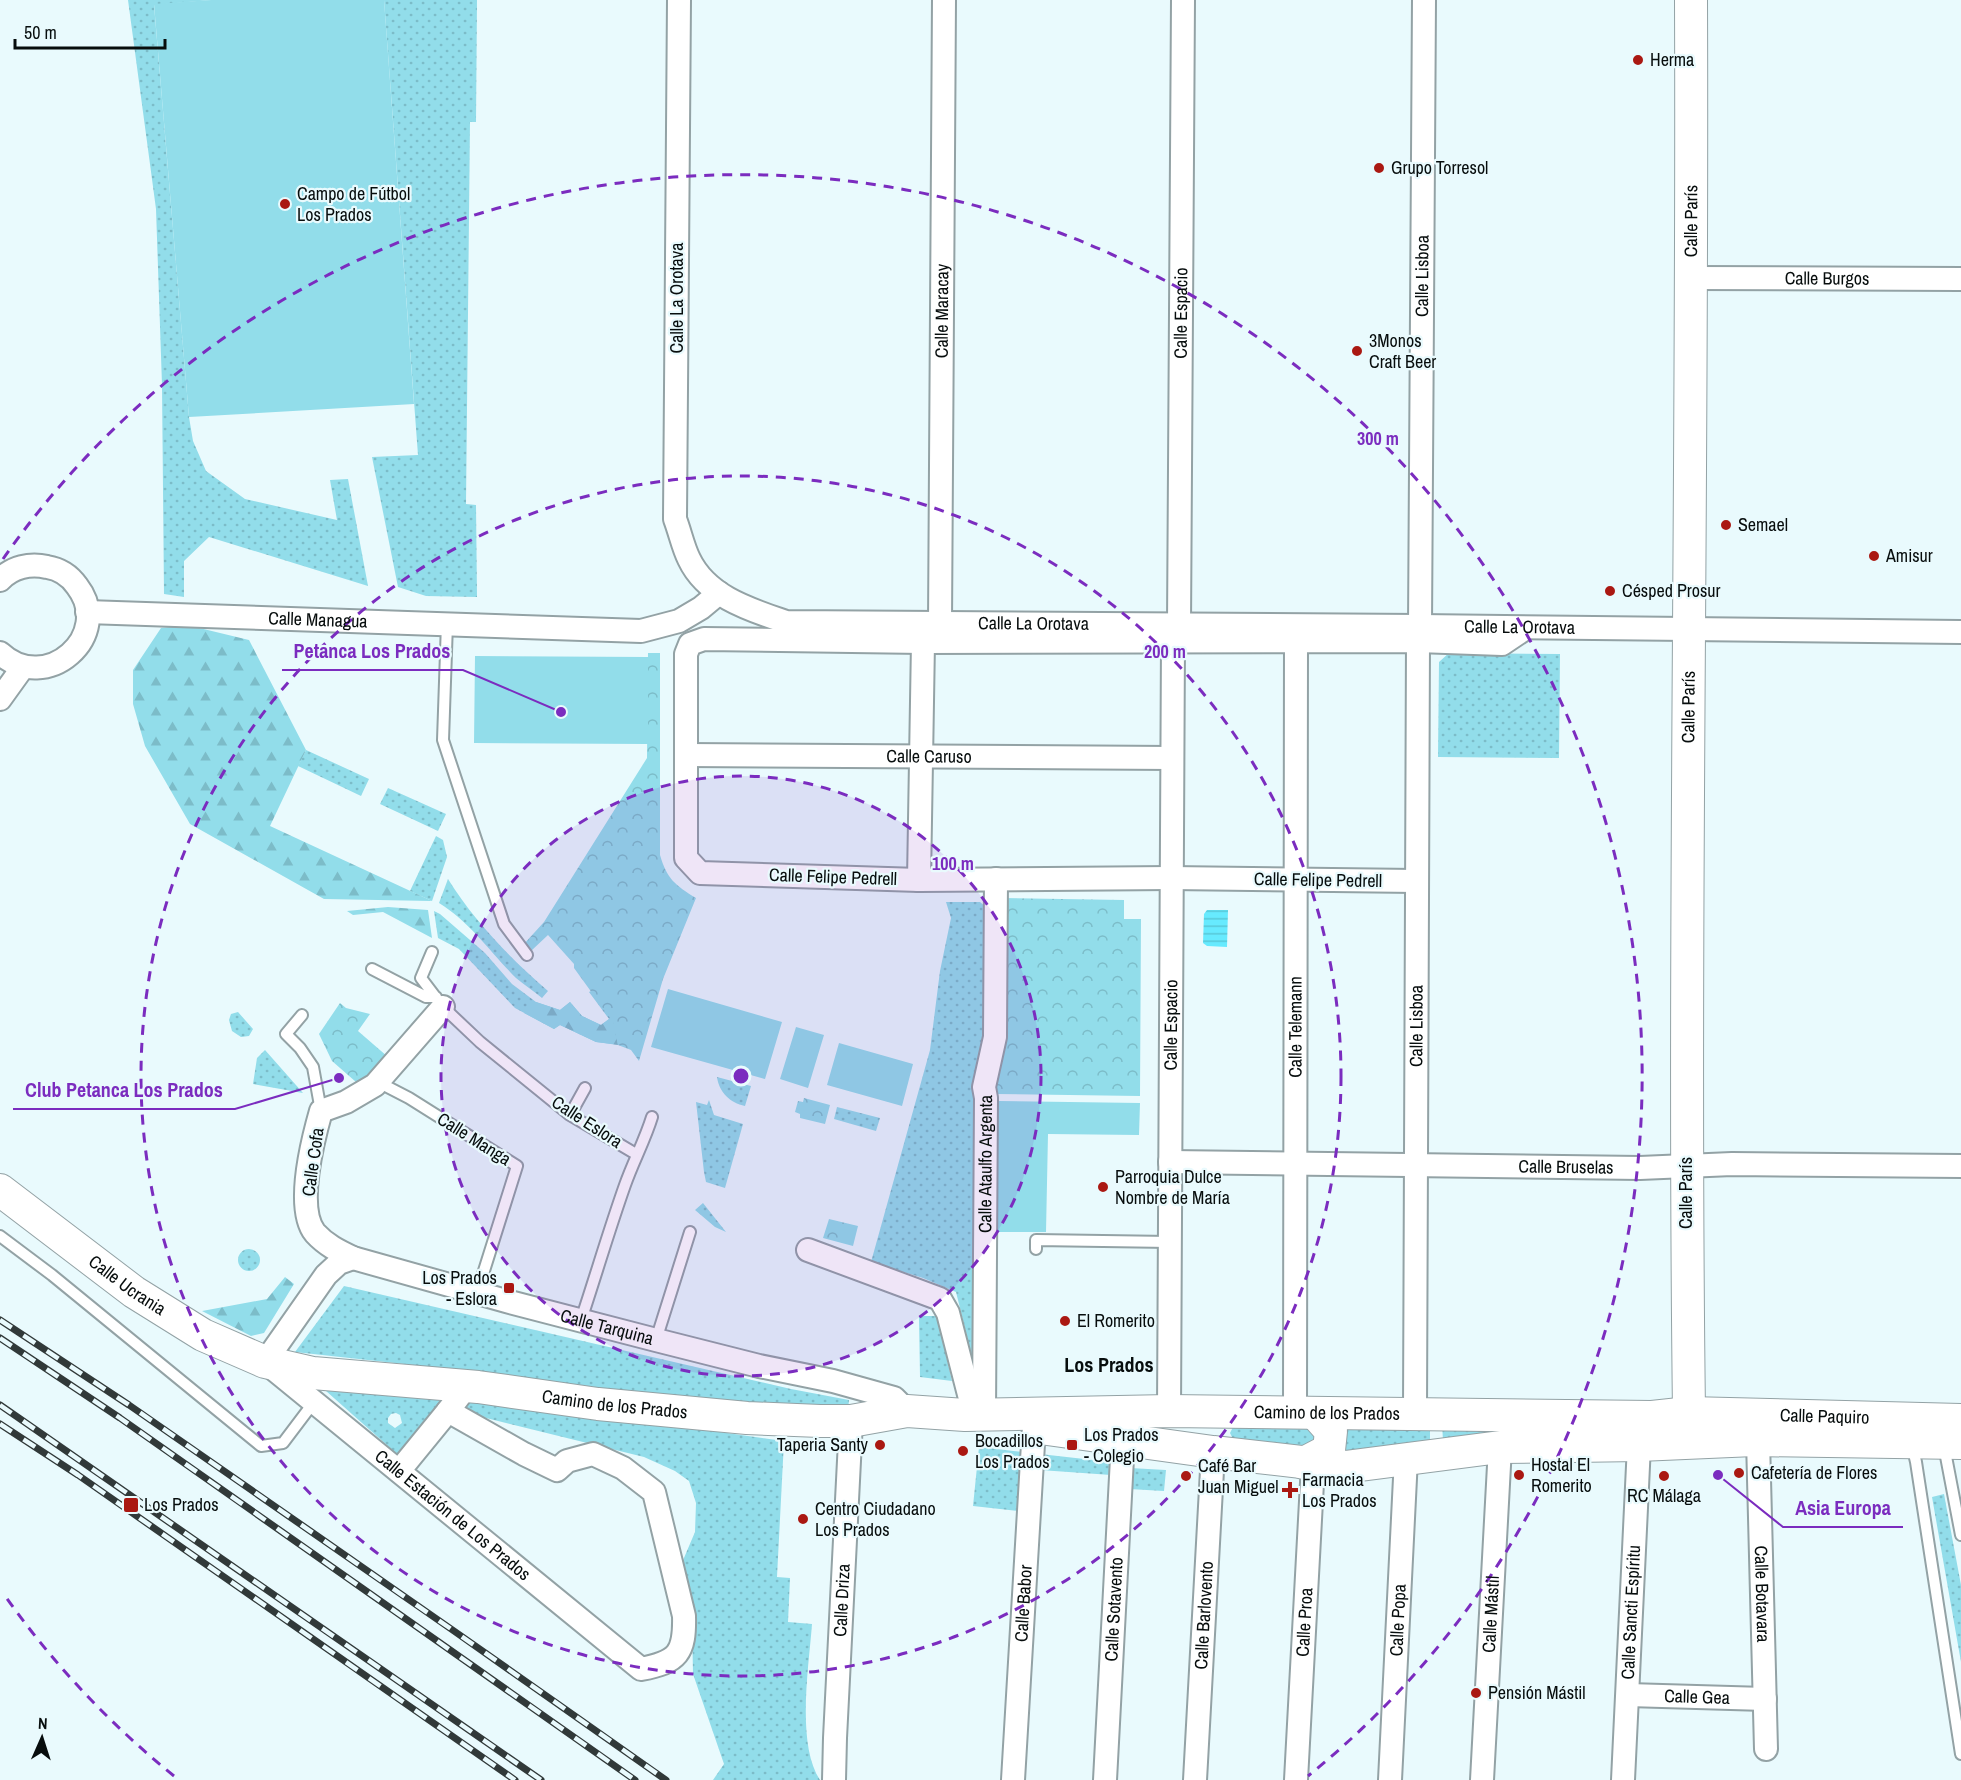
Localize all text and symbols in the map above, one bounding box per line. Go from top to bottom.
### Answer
scale bar [15,12,165,50]
text: 50 m [24,20,57,45]
place label: Herma [1650,47,1694,72]
marker: Herma [1631,53,1645,67]
place label: Grupo Torresol [1391,155,1488,180]
marker: Grupo Torresol [1372,161,1386,175]
place label: Campo de Fútbol Los Prados [297,181,410,227]
street label: Calle París [1678,185,1703,257]
marker: Campo de Fútbol Los Prados [278,197,292,211]
street label: Calle Lisboa [1409,235,1434,317]
street label: Calle La Orotava [664,243,689,353]
street label: Calle Maracay [929,263,954,358]
street label: Calle Burgos [1785,265,1869,291]
street label: Calle Espacio [1168,267,1193,359]
place label: 3Monos Craft Beer [1369,328,1436,374]
marker: 3Monos Craft Beer [1350,344,1364,358]
text: 300 m [1357,426,1399,451]
place label: Semael [1738,512,1788,537]
marker: Semael [1719,518,1733,532]
place label: Amisur [1885,543,1933,568]
marker: Amisur [1867,549,1881,563]
place label: Césped Prosur [1622,578,1721,603]
marker: Césped Prosur [1603,584,1617,598]
street label: Calle Managua [268,605,368,634]
street label: Calle La Orotava [978,610,1089,636]
street label: Calle La Orotava [1464,613,1575,640]
callout: Petanca Los Prados [282,632,463,670]
text: Petanca Los Prados [294,637,450,664]
text: 200 m [1144,639,1186,664]
street label: Calle París [1675,671,1701,743]
street label: Calle Caruso [886,743,972,769]
text: 100 m [932,851,974,876]
street label: Calle Felipe Pedrell [769,862,897,891]
street label: Calle Felipe Pedrell [1254,866,1382,893]
street label: Calle Telemann [1282,976,1308,1078]
street label: Calle Espacio [1158,979,1183,1071]
street label: Calle Lisboa [1403,985,1429,1067]
centre of rings [731,1066,751,1086]
callout: Club Petanca Los Prados [13,1071,235,1109]
text: Club Petanca Los Prados [25,1076,223,1103]
street label: Calle Eslora [547,1089,627,1154]
street label: Calle Ataulfo Argenta [972,1095,998,1233]
street label: Calle Manga [433,1106,516,1171]
street label: Calle Cofa [295,1126,330,1198]
street label: Calle Bruselas [1518,1153,1614,1180]
street label: Calle París [1673,1157,1698,1229]
place label: Parroquia Dulce Nombre de María [1115,1164,1230,1210]
marker: Parroquia Dulce Nombre de María [1096,1180,1110,1194]
street label: Calle Ucrania [84,1249,171,1321]
place label: Los Prados - Eslora [422,1265,497,1311]
marker: Los Prados - Eslora [502,1281,516,1295]
street label: Calle Tarquina [558,1303,656,1351]
place label: El Romerito [1077,1308,1155,1333]
marker: El Romerito [1058,1314,1072,1328]
district label: Los Prados [1064,1351,1154,1378]
street label: Camino de los Prados [540,1383,689,1424]
street label: Camino de los Prados [1254,1399,1400,1426]
street label: Calle Paquiro [1779,1402,1870,1430]
place label: Los Prados - Colegio [1084,1422,1159,1468]
place label: Bocadillos Los Prados [975,1428,1050,1474]
place label: Taperia Santy [777,1432,869,1457]
marker: Taperia Santy [873,1438,887,1452]
marker: Los Prados - Colegio [1065,1438,1079,1452]
street label: Calle Estación de Los Prados [370,1444,536,1586]
marker: Bocadillos Los Prados [956,1444,970,1458]
place label: Hostal El Romerito [1531,1452,1592,1498]
place label: Café Bar Juan Miguel [1198,1453,1278,1499]
place label: Cafetería de Flores [1751,1460,1877,1485]
marker: Cafetería de Flores [1732,1466,1746,1480]
place label: Farmacia Los Prados [1302,1467,1377,1513]
marker: Hostal El Romerito [1512,1468,1526,1482]
marker: Café Bar Juan Miguel [1179,1469,1193,1483]
marker: RC Málaga [1657,1469,1671,1483]
marker: Farmacia Los Prados [1283,1483,1297,1497]
place label: RC Málaga [1627,1483,1701,1508]
callout: Asia Europa [1783,1489,1903,1527]
place label: Los Prados [144,1492,219,1517]
text: Asia Europa [1795,1494,1891,1521]
marker: Los Prados [122,1496,140,1514]
place label: Centro Ciudadano Los Prados [815,1496,936,1542]
marker: Centro Ciudadano Los Prados [796,1512,810,1526]
street label: Calle Sancti Espíritu [1615,1544,1646,1680]
street label: Calle Botavara [1749,1545,1776,1643]
street label: Calle Sotavento [1098,1556,1129,1662]
street label: Calle Barlovento [1188,1560,1219,1670]
street label: Calle Driza [827,1563,856,1637]
street label: Calle Babor [1008,1564,1038,1643]
street label: Calle Mástil [1476,1575,1505,1653]
street label: Calle Popa [1383,1583,1412,1657]
street label: Calle Proa [1290,1587,1318,1657]
place label: Pensión Mástil [1488,1680,1586,1705]
street label: Calle Gea [1664,1683,1730,1710]
marker: Pensión Mástil [1469,1686,1483,1700]
north arrow [12,1708,72,1768]
text: N [37,1712,48,1734]

